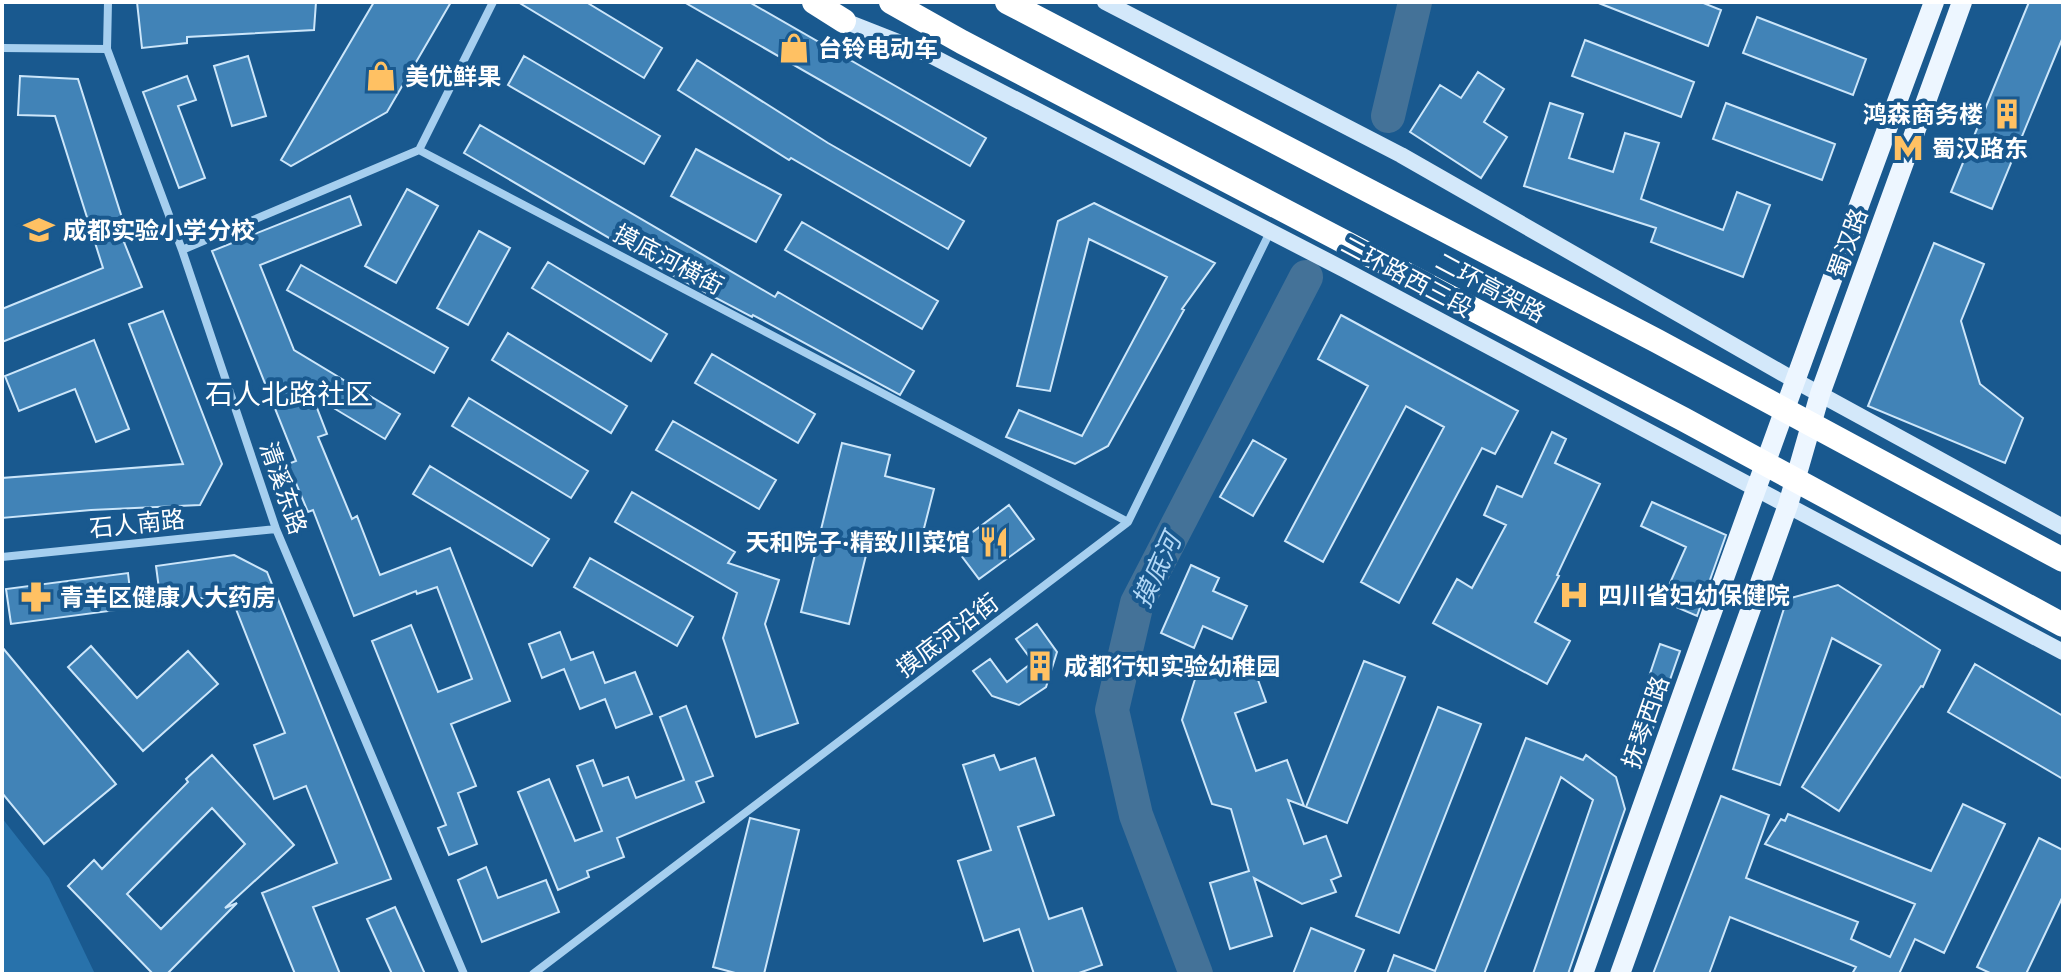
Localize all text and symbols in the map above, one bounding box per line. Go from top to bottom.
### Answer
shop icon: 台铃电动车 [777,31,811,65]
place label: 台铃电动车 [818,32,938,64]
shop icon: 美优鲜果 [364,59,398,93]
place label: 美优鲜果 [405,60,501,92]
building icon: 鸿森商务楼 [1990,97,2024,131]
place label: 鸿森商务楼 [1863,98,1983,130]
metro station icon: 蜀汉路东 [1891,131,1925,165]
place label: 蜀汉路东 [1932,132,2028,164]
street label: 蜀汉路 [1820,204,1874,282]
school or university icon: 成都实验小学分校 [22,213,56,247]
place label: 成都实验小学分校 [63,214,255,246]
street label: 摸底河横街 [609,217,729,301]
street label: 二环路西三段 [1336,228,1478,324]
street label: 二环高架路 [1431,245,1551,329]
district label: 石人北路社区 [205,375,373,412]
street label: 清溪东路 [253,437,315,539]
street label: 石人南路 [88,502,186,544]
water label: 摸底河 [1124,523,1190,613]
restaurant icon: 天和院子·精致川菜馆 [977,525,1011,559]
place label: 天和院子·精致川菜馆 [745,526,970,558]
hospital icon: 四川省妇幼保健院 [1557,578,1591,612]
place label: 四川省妇幼保健院 [1598,579,1790,611]
pharmacy icon: 青羊区健康人大药房 [19,580,53,614]
place label: 青羊区健康人大药房 [60,581,276,613]
street label: 摸底河沿街 [889,586,1005,684]
building icon: 成都行知实验幼稚园 [1023,649,1057,683]
place label: 成都行知实验幼稚园 [1064,650,1280,682]
street label: 抚琴西路 [1614,671,1676,773]

